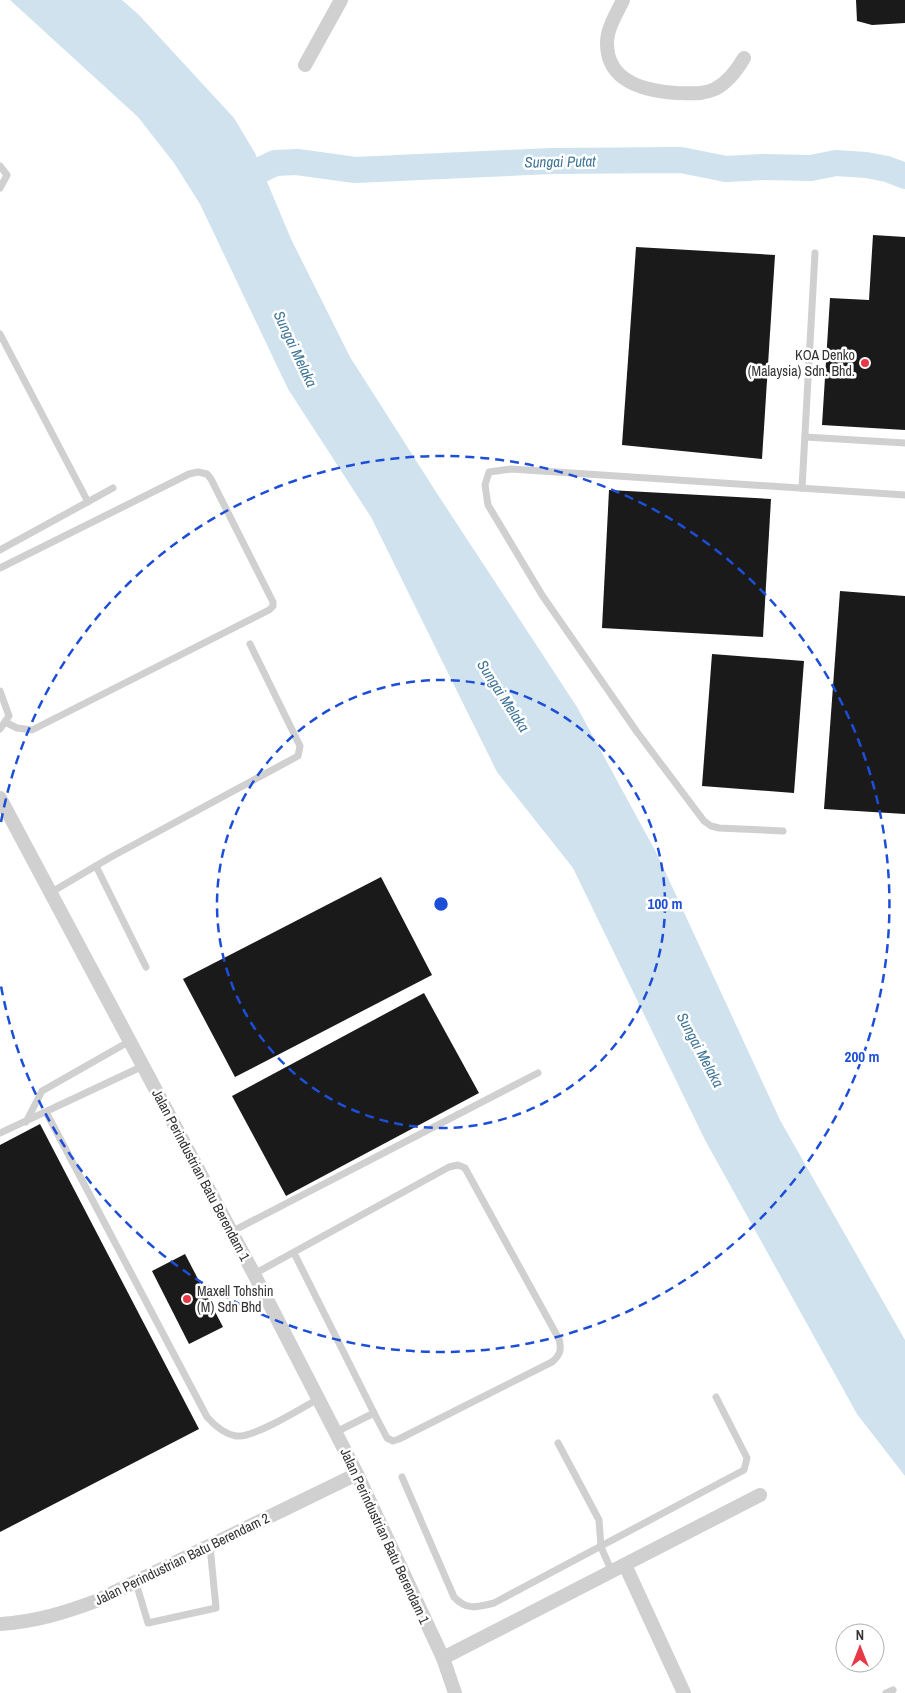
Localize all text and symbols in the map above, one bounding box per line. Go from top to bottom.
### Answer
water label: Sungai Putat [524,150,596,173]
water label: Sungai Melaka [269,307,322,391]
place label: KOA Denko (Malaysia) Sdn. Bhd. [748,346,855,380]
marker: KOA Denko (Malaysia) Sdn. Bhd. [859,357,871,369]
water label: Sungai Melaka [472,656,535,736]
text: 100 m [648,893,682,914]
centre of rings [432,895,450,913]
water label: Sungai Melaka [672,1009,729,1091]
text: 200 m [845,1046,879,1067]
street label: Jalan Perindustrian Batu Berendam 1 [148,1086,254,1265]
place label: Maxell Tohshin (M) Sdn Bhd [197,1282,273,1316]
marker: Maxell Tohshin (M) Sdn Bhd [181,1293,193,1305]
street label: Jalan Perindustrian Batu Berendam 1 [336,1445,434,1627]
street label: Jalan Perindustrian Batu Berendam 2 [92,1509,272,1609]
north arrow [835,1623,885,1673]
text: N [856,1626,864,1644]

